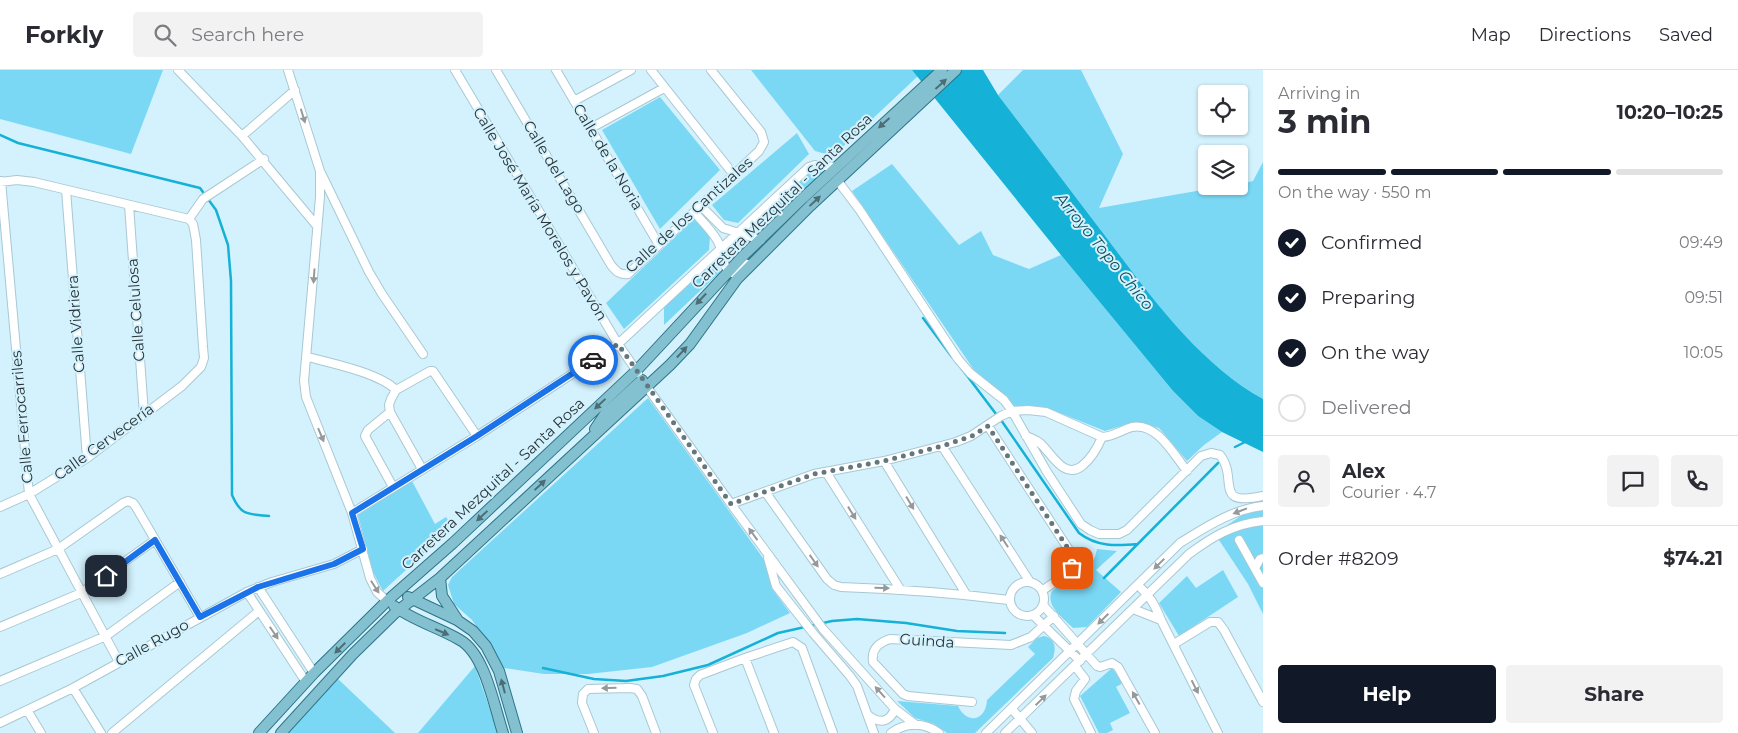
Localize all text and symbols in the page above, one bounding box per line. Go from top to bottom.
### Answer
search box [133,12,483,57]
text: Forkly [25,20,103,49]
icon: search [151,21,179,49]
text: Search here [191,23,304,46]
text: Map [1471,24,1511,46]
text: Directions [1539,24,1631,46]
text: Saved [1659,24,1713,46]
one-way arrow [934,78,946,90]
text: Arriving in [1278,84,1360,103]
map controls [1198,85,1248,195]
button: locate [1198,85,1248,135]
street label: Calle de la Noria [569,100,648,213]
text: 10:20–10:25 [1617,101,1723,124]
text: 3 min [1278,102,1371,141]
street label: Calle José María Morelos y Pavón [469,104,612,324]
one-way arrow [300,109,308,124]
street label: Carretera Mezquital - Santa Rosa [687,109,876,292]
street label: Calle del Lago [519,117,590,217]
one-way arrow [878,117,890,129]
button: layers [1198,145,1248,195]
street label: Calle de los Cantizales [621,152,756,277]
text: On the way · 550 m [1278,183,1431,202]
water label: Arroyo Topo Chico [1051,188,1158,314]
one-way arrow [808,195,820,207]
icon: check [1278,229,1306,257]
text: Confirmed [1321,231,1422,254]
text: 09:49 [1679,233,1723,252]
street label: Calle Celulosa [122,258,149,362]
one-way arrow [310,268,318,284]
street label: Calle Vidriera [63,274,88,374]
icon: check [1278,284,1306,312]
text: Preparing [1321,286,1416,309]
text: 09:51 [1684,288,1723,307]
one-way arrow [695,293,707,305]
courier [568,335,618,385]
icon: check [1278,339,1306,367]
text: On the way [1321,341,1429,364]
text: 10:05 [1684,343,1723,362]
icon: car [579,346,607,374]
one-way arrow [676,347,688,359]
street label: Calle Ferrocarriles [6,350,37,484]
street label: Carretera Mezquital - Santa Rosa [397,394,588,574]
text: Delivered [1321,396,1412,419]
one-way arrow [595,398,607,410]
street label: Calle Cervecería [50,399,157,484]
one-way arrow [317,428,325,442]
button: person [1278,455,1330,507]
button: chat [1607,455,1659,507]
button: phone [1671,455,1723,507]
text: Alex [1342,460,1385,483]
one-way arrow [533,480,546,491]
text: Courier · 4.7 [1342,483,1436,502]
one-way arrow [905,496,914,509]
one-way arrow [848,506,857,519]
one-way arrow [1233,508,1248,515]
one-way arrow [476,510,488,522]
one-way arrow [747,528,758,541]
one-way arrow [999,534,1008,548]
pin [1051,547,1093,589]
text: Order #8209 [1278,547,1399,570]
text: $74.21 [1663,547,1723,570]
one-way arrow [809,554,819,568]
icon: bag [1058,554,1086,582]
pin [85,555,127,597]
one-way arrow [1153,558,1165,570]
icon: home [92,562,120,590]
one-way arrow [370,580,380,594]
one-way arrow [874,584,890,592]
one-way arrow [1097,613,1109,625]
street label: Calle Rugo [112,615,192,671]
one-way arrow [269,626,279,639]
one-way arrow [435,628,449,636]
street label: Guinda [899,629,955,652]
one-way arrow [334,642,346,654]
button: Help [1278,665,1496,723]
button: Share [1506,665,1723,723]
one-way arrow [499,679,507,694]
one-way arrow [1191,680,1200,695]
one-way arrow [600,685,616,693]
one-way arrow [874,687,886,699]
one-way arrow [1132,691,1140,705]
one-way arrow [1034,694,1046,706]

